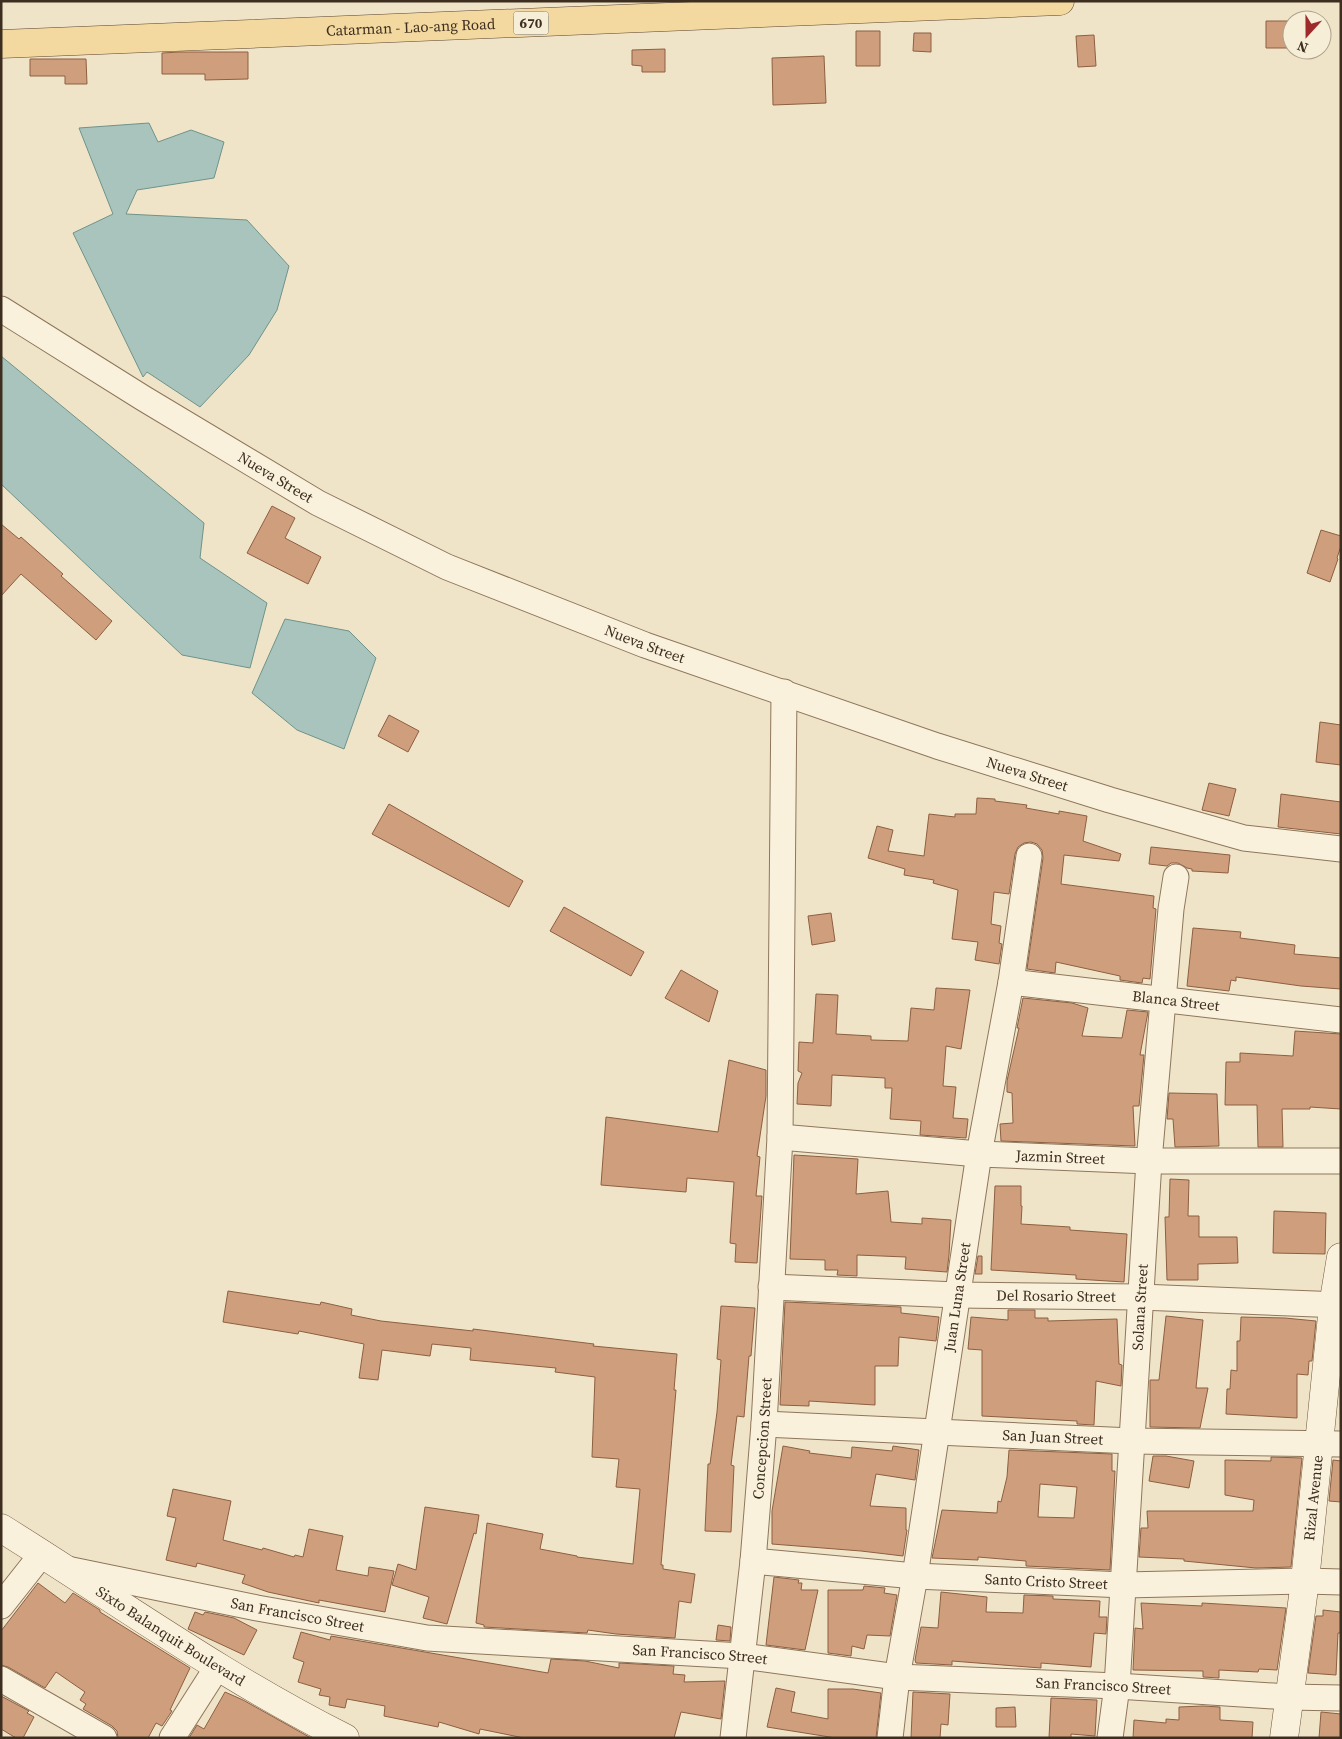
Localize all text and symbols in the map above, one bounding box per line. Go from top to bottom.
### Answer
north arrow [1282,10,1332,60]
road number: 670 [514,12,548,34]
street label: Catarman - Lao-ang Road [326,13,496,41]
text: N [1294,36,1311,58]
street label: Nueva Street [234,446,317,508]
street label: Nueva Street [602,619,688,668]
street label: Nueva Street [984,751,1071,796]
street label: Blanca Street [1131,985,1221,1016]
street label: Jazmin Street [1014,1144,1105,1169]
street label: Juan Luna Street [938,1241,975,1354]
street label: Solana Street [1126,1263,1153,1351]
street label: Del Rosario Street [996,1284,1116,1307]
street label: Concepcion Street [747,1377,777,1500]
street label: San Juan Street [1002,1424,1104,1450]
street label: Rizal Avenue [1298,1454,1328,1542]
street label: Santo Cristo Street [984,1568,1108,1594]
street label: Sixto Balanquit Boulevard [92,1581,250,1691]
street label: San Francisco Street [229,1592,366,1637]
street label: San Francisco Street [632,1639,769,1669]
street label: San Francisco Street [1035,1672,1172,1699]

